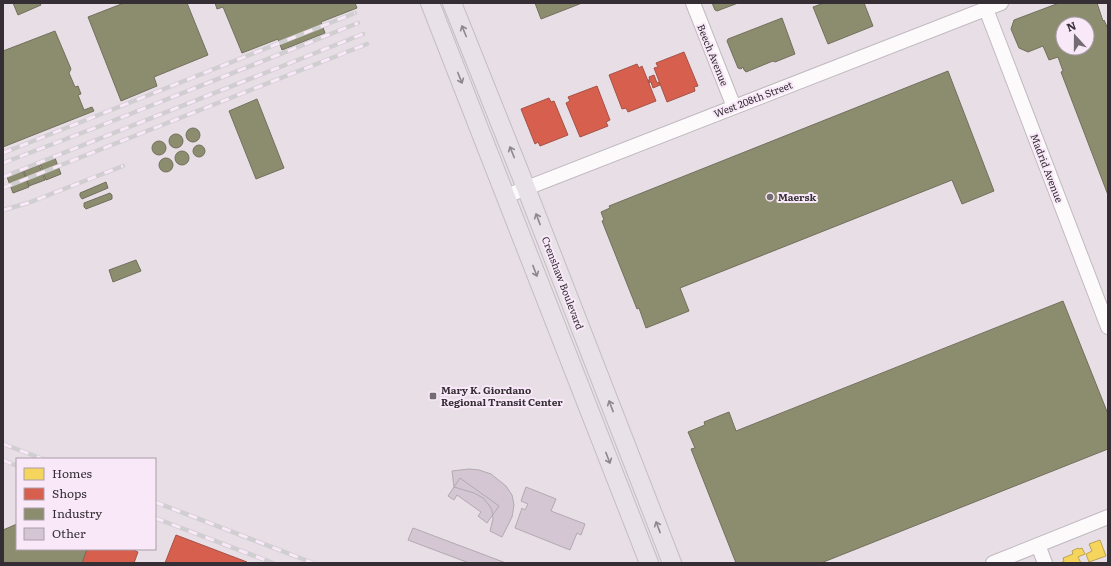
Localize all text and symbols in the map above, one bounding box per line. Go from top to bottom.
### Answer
north arrow [1055,16,1095,56]
text: N [1064,17,1078,35]
street label: Beech Avenue [694,22,733,88]
one-way arrow [459,25,467,37]
one-way arrow [456,72,464,84]
street label: West 208th Street [711,77,794,120]
street label: Madrid Avenue [1027,131,1067,204]
one-way arrow [507,146,515,158]
place label: Maersk [778,189,816,204]
marker: Maersk [765,192,775,202]
one-way arrow [534,214,542,226]
street label: Crenshaw Boulevard [539,234,588,332]
one-way arrow [532,265,540,277]
place label: Mary K. Giordano Regional Transit Center [441,382,563,409]
marker: Mary K. Giordano Regional Transit Center [428,391,438,401]
one-way arrow [606,400,614,412]
one-way arrow [605,451,613,463]
legend [16,458,156,550]
text: Homes [52,464,92,482]
text: Shops [52,484,87,502]
text: Industry [52,504,102,522]
one-way arrow [654,521,661,533]
text: Other [52,524,86,542]

